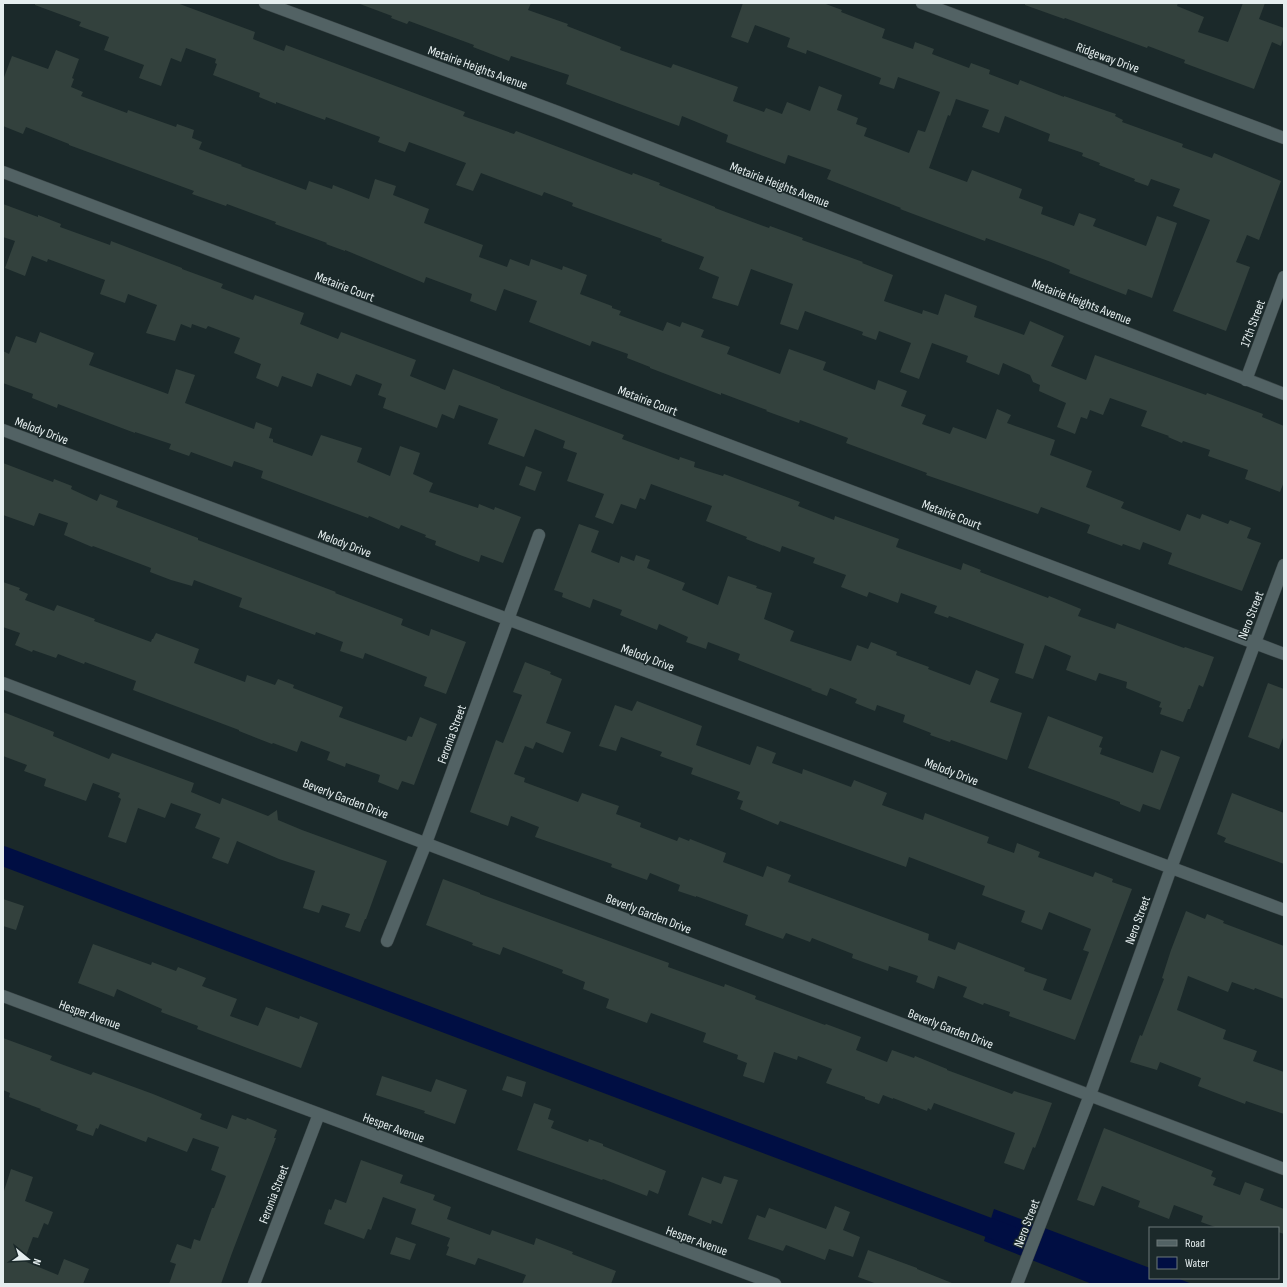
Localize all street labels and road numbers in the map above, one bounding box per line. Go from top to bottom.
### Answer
street label: Ridgeway Drive [1074,39,1141,77]
street label: Metairie Heights Avenue [426,42,530,93]
street label: Metairie Heights Avenue [728,159,832,211]
street label: Metairie Court [313,268,377,306]
street label: Metairie Heights Avenue [1030,276,1134,328]
street label: 17th Street [1237,298,1269,349]
street label: Metairie Court [616,382,680,420]
street label: Melody Drive [13,413,71,448]
street label: Metairie Court [920,496,984,534]
street label: Melody Drive [316,526,374,561]
street label: Nero Street [1234,589,1267,642]
street label: Melody Drive [619,640,677,675]
street label: Feronia Street [434,703,470,766]
street label: Melody Drive [923,754,981,789]
street label: Beverly Garden Drive [301,775,391,823]
street label: Beverly Garden Drive [604,890,694,938]
street label: Nero Street [1122,894,1154,947]
street label: Hesper Avenue [57,996,123,1034]
street label: Beverly Garden Drive [906,1005,996,1053]
street label: Hesper Avenue [361,1109,427,1147]
street label: Feronia Street [255,1163,292,1226]
street label: Nero Street [1010,1197,1043,1250]
street label: Hesper Avenue [664,1222,730,1260]

